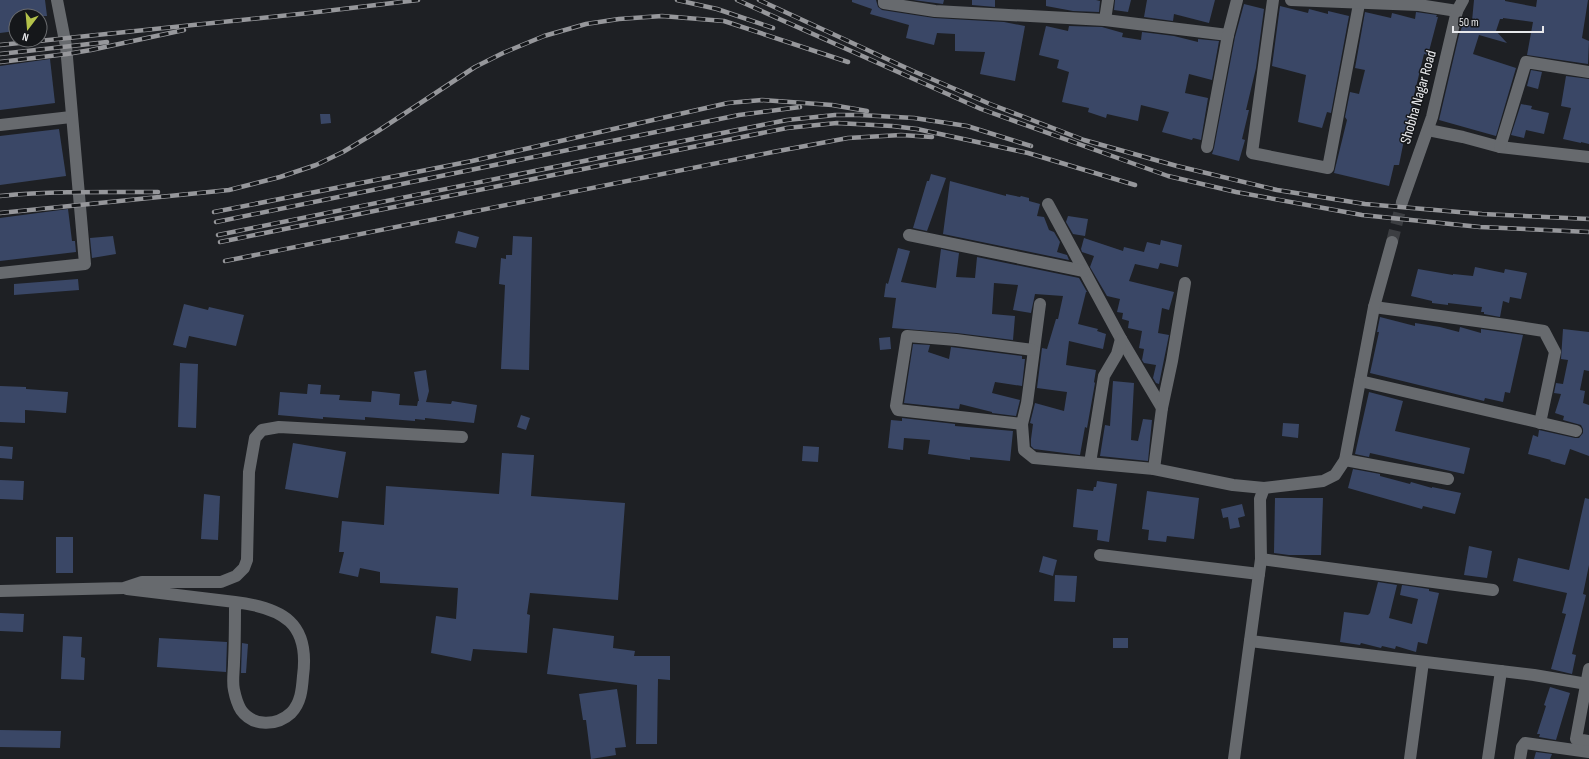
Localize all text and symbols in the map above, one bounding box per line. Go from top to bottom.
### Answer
north arrow [8,8,48,48]
scale bar [1453,8,1543,34]
text: 50 m [1459,15,1479,30]
text: N [21,30,30,44]
street label: Shobha Nagar Road [1396,48,1441,146]

